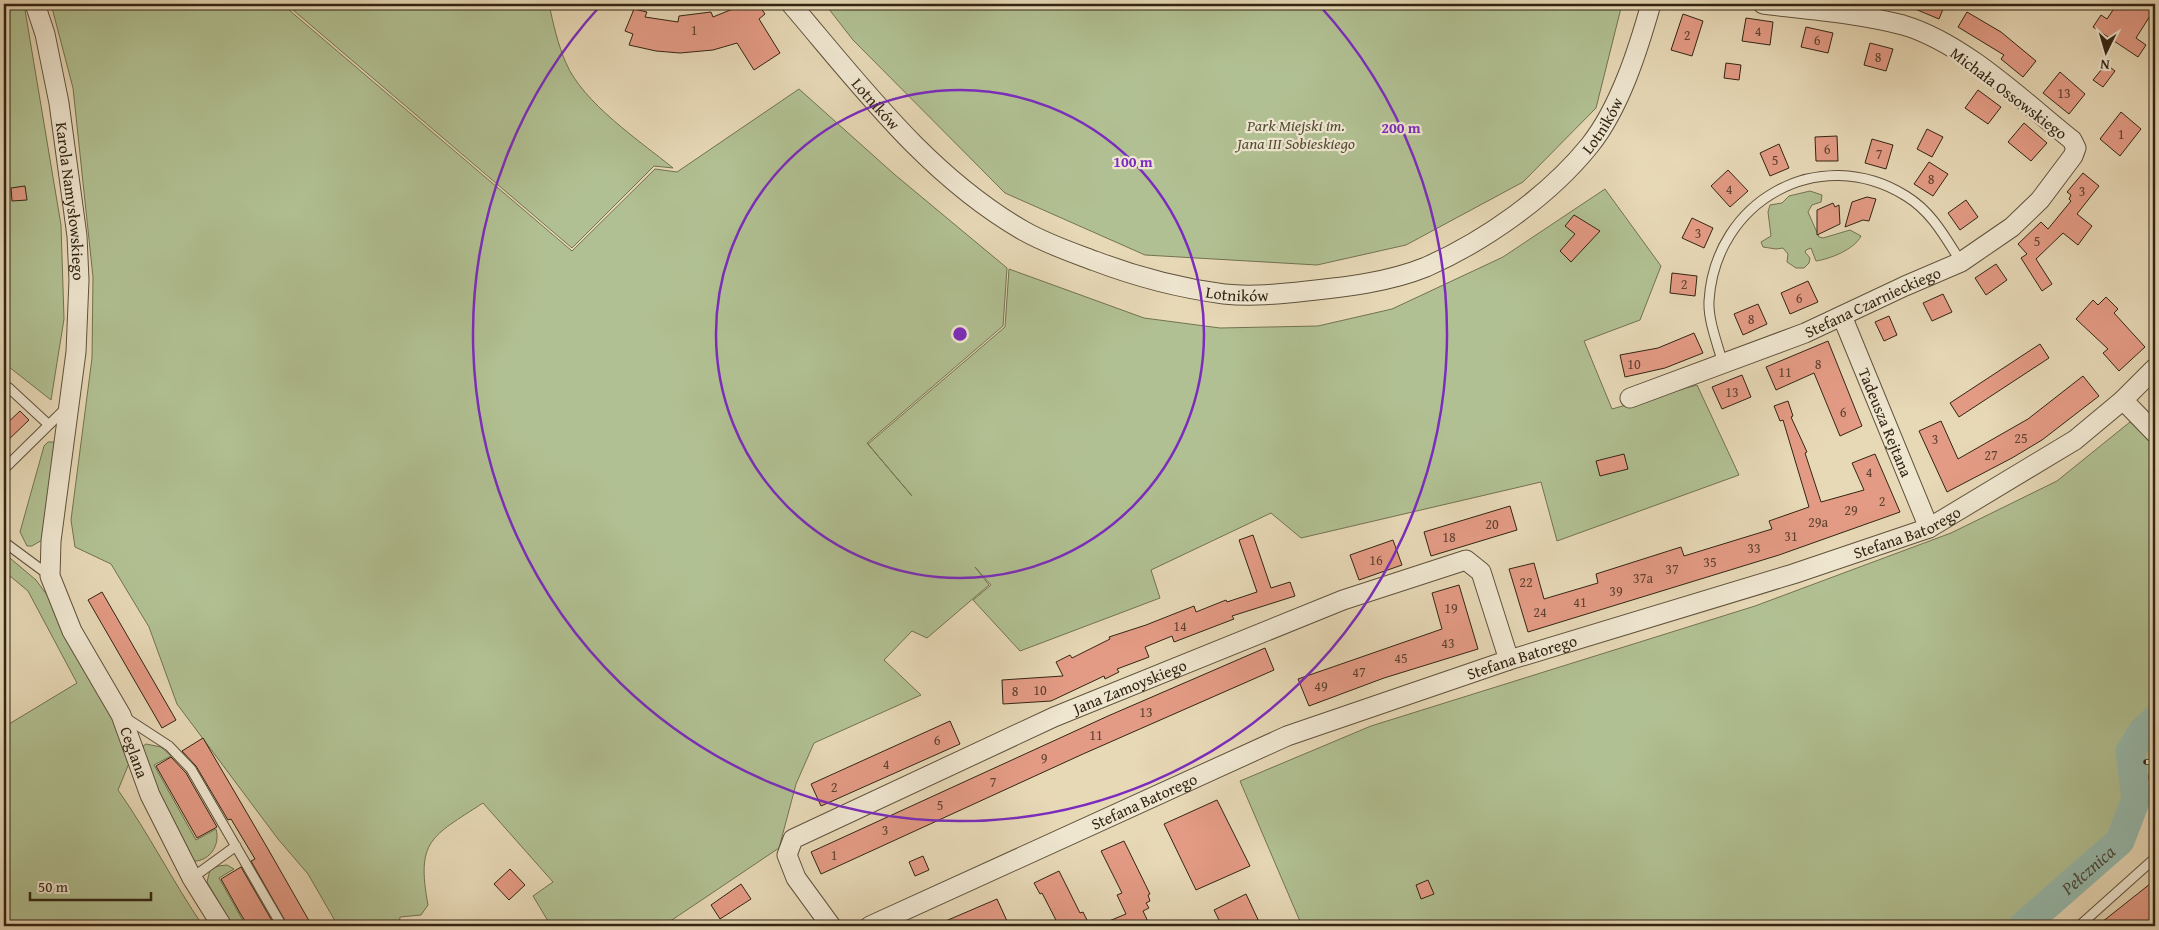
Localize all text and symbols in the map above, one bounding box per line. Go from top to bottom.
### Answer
house number: 1 [691,20,697,40]
house number: 4 [1755,21,1762,41]
house number: 2 [1684,25,1690,45]
north arrow [2082,28,2132,78]
house number: 6 [1814,30,1821,50]
street label: Michała Ossowskiego [1945,41,2073,145]
house number: 8 [1875,47,1882,67]
text: N [2099,55,2110,75]
street label: Lotników [846,72,906,136]
house number: 13 [2057,83,2071,103]
street label: Lotników [1576,93,1629,159]
park label: Park Miejski im. Jana III Sobieskiego [1234,113,1355,155]
text: 200 m [1381,117,1421,138]
street label: Karola Namysłowskiego [50,121,91,281]
house number: 1 [2118,124,2124,144]
house number: 6 [1824,139,1831,159]
house number: 7 [1876,144,1883,164]
house number: 5 [1772,150,1778,170]
text: 100 m [1113,151,1153,172]
house number: 8 [1928,169,1935,189]
house number: 4 [1726,179,1733,199]
house number: 3 [2079,181,2085,201]
house number: 3 [1695,223,1701,243]
house number: 5 [2034,231,2040,251]
street label: Stefana Czarnieckiego [1800,260,1944,344]
house number: 2 [1681,274,1687,294]
street label: Lotników [1204,279,1270,307]
house number: 6 [1796,288,1803,308]
house number: 8 [1748,309,1755,329]
centre of rings [951,325,969,343]
house number: 10 [1627,354,1641,374]
house number: 8 [1815,354,1822,374]
house number: 11 [1778,362,1792,382]
street label: Tadeusza Rejtana [1853,364,1919,481]
house number: 13 [1725,382,1739,402]
house number: 6 [1840,402,1847,422]
house number: 25 [2014,428,2028,448]
house number: 3 [1932,429,1938,449]
house number: 27 [1984,445,1998,465]
house number: 4 [1866,462,1873,482]
house number: 2 [1879,491,1885,511]
house number: 29 [1844,500,1858,520]
street label: Stefana Batorego [1850,500,1965,565]
house number: 29a [1808,512,1828,532]
house number: 20 [1485,514,1499,534]
house number: 31 [1784,526,1798,546]
house number: 18 [1442,527,1456,547]
house number: 33 [1747,538,1761,558]
house number: 16 [1369,550,1383,570]
house number: 35 [1703,552,1717,572]
house number: 37 [1665,559,1679,579]
house number: 37a [1633,568,1653,588]
house number: 22 [1519,572,1533,592]
house number: 39 [1609,581,1623,601]
house number: 41 [1573,592,1587,612]
house number: 19 [1444,598,1458,618]
house number: 24 [1533,602,1547,622]
house number: 14 [1173,616,1187,636]
street label: Stefana Batorego [1463,628,1580,686]
house number: 43 [1441,633,1455,653]
house number: 45 [1394,648,1408,668]
street label: Jana Zamoyskiego [1067,653,1190,721]
house number: 47 [1352,662,1366,682]
house number: 49 [1314,676,1328,696]
house number: 10 [1033,680,1047,700]
house number: 8 [1012,681,1019,701]
house number: 13 [1139,702,1153,722]
street label: Ceglana [114,723,155,781]
house number: 11 [1089,725,1103,745]
house number: 6 [934,730,941,750]
house number: 9 [1041,748,1048,768]
house number: 4 [883,754,890,774]
street label: Stefana Batorego [1087,767,1201,836]
house number: 7 [990,772,997,792]
house number: 2 [831,777,837,797]
house number: 5 [937,795,943,815]
house number: 3 [882,820,888,840]
water label: Pełcznica [2054,838,2121,901]
house number: 1 [831,845,837,865]
scale bar [30,870,151,902]
text: 50 m [38,876,69,897]

